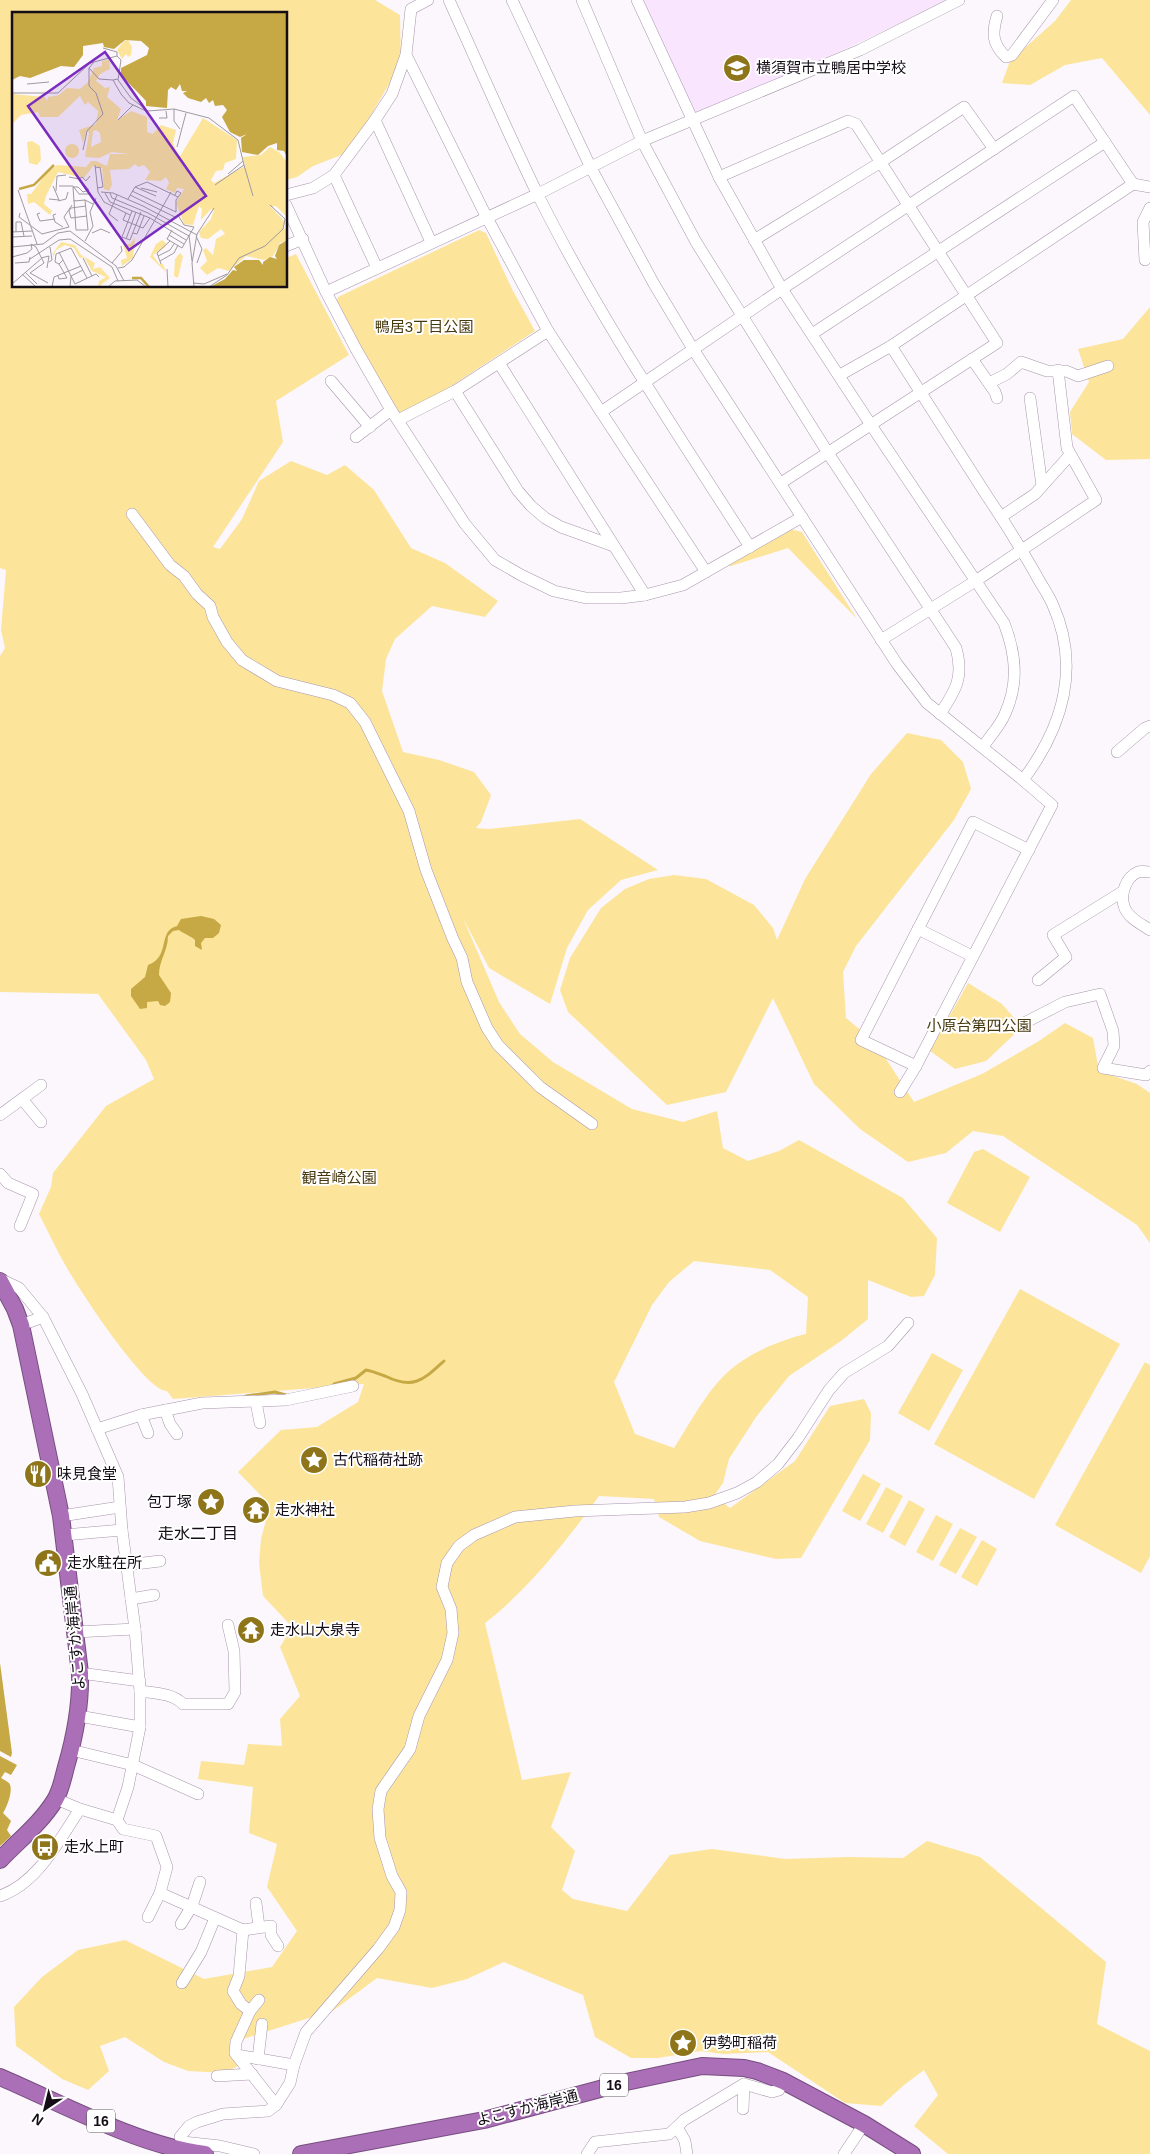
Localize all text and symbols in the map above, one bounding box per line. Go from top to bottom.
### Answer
inset map [12,12,288,288]
school or university icon: 横須賀市立鴨居中学校 [722,53,752,83]
place label: 横須賀市立鴨居中学校 [756,59,906,76]
park label: 鴨居3丁目公園 [375,318,473,335]
park label: 小原台第四公園 [926,1017,1032,1034]
park label: 観音崎公園 [301,1169,377,1186]
place icon: 古代稲荷社跡 [299,1445,329,1475]
place label: 古代稲荷社跡 [333,1451,423,1468]
restaurant icon: 味見食堂 [23,1459,53,1489]
place label: 味見食堂 [57,1465,117,1482]
place icon: 包丁塚 [196,1487,226,1517]
place label: 包丁塚 [147,1493,192,1510]
temple icon: 走水神社 [241,1495,271,1525]
place label: 走水神社 [275,1501,335,1518]
district label: 走水二丁目 [158,1525,238,1542]
public building icon: 走水駐在所 [33,1548,63,1578]
place label: 走水駐在所 [67,1554,142,1571]
street label: よこすか海岸通 [61,1585,88,1691]
temple icon: 走水山大泉寺 [236,1615,266,1645]
place label: 走水山大泉寺 [270,1621,360,1638]
bus stop icon: 走水上町 [30,1832,60,1862]
place label: 走水上町 [64,1838,124,1855]
place icon: 伊勢町稲荷 [668,2028,698,2058]
place label: 伊勢町稲荷 [702,2034,777,2051]
road number: 16 [600,2074,628,2096]
north arrow [20,2084,70,2134]
street label: よこすか海岸通 [474,2087,580,2128]
text: N [29,2110,46,2129]
road number: 16 [87,2110,115,2132]

